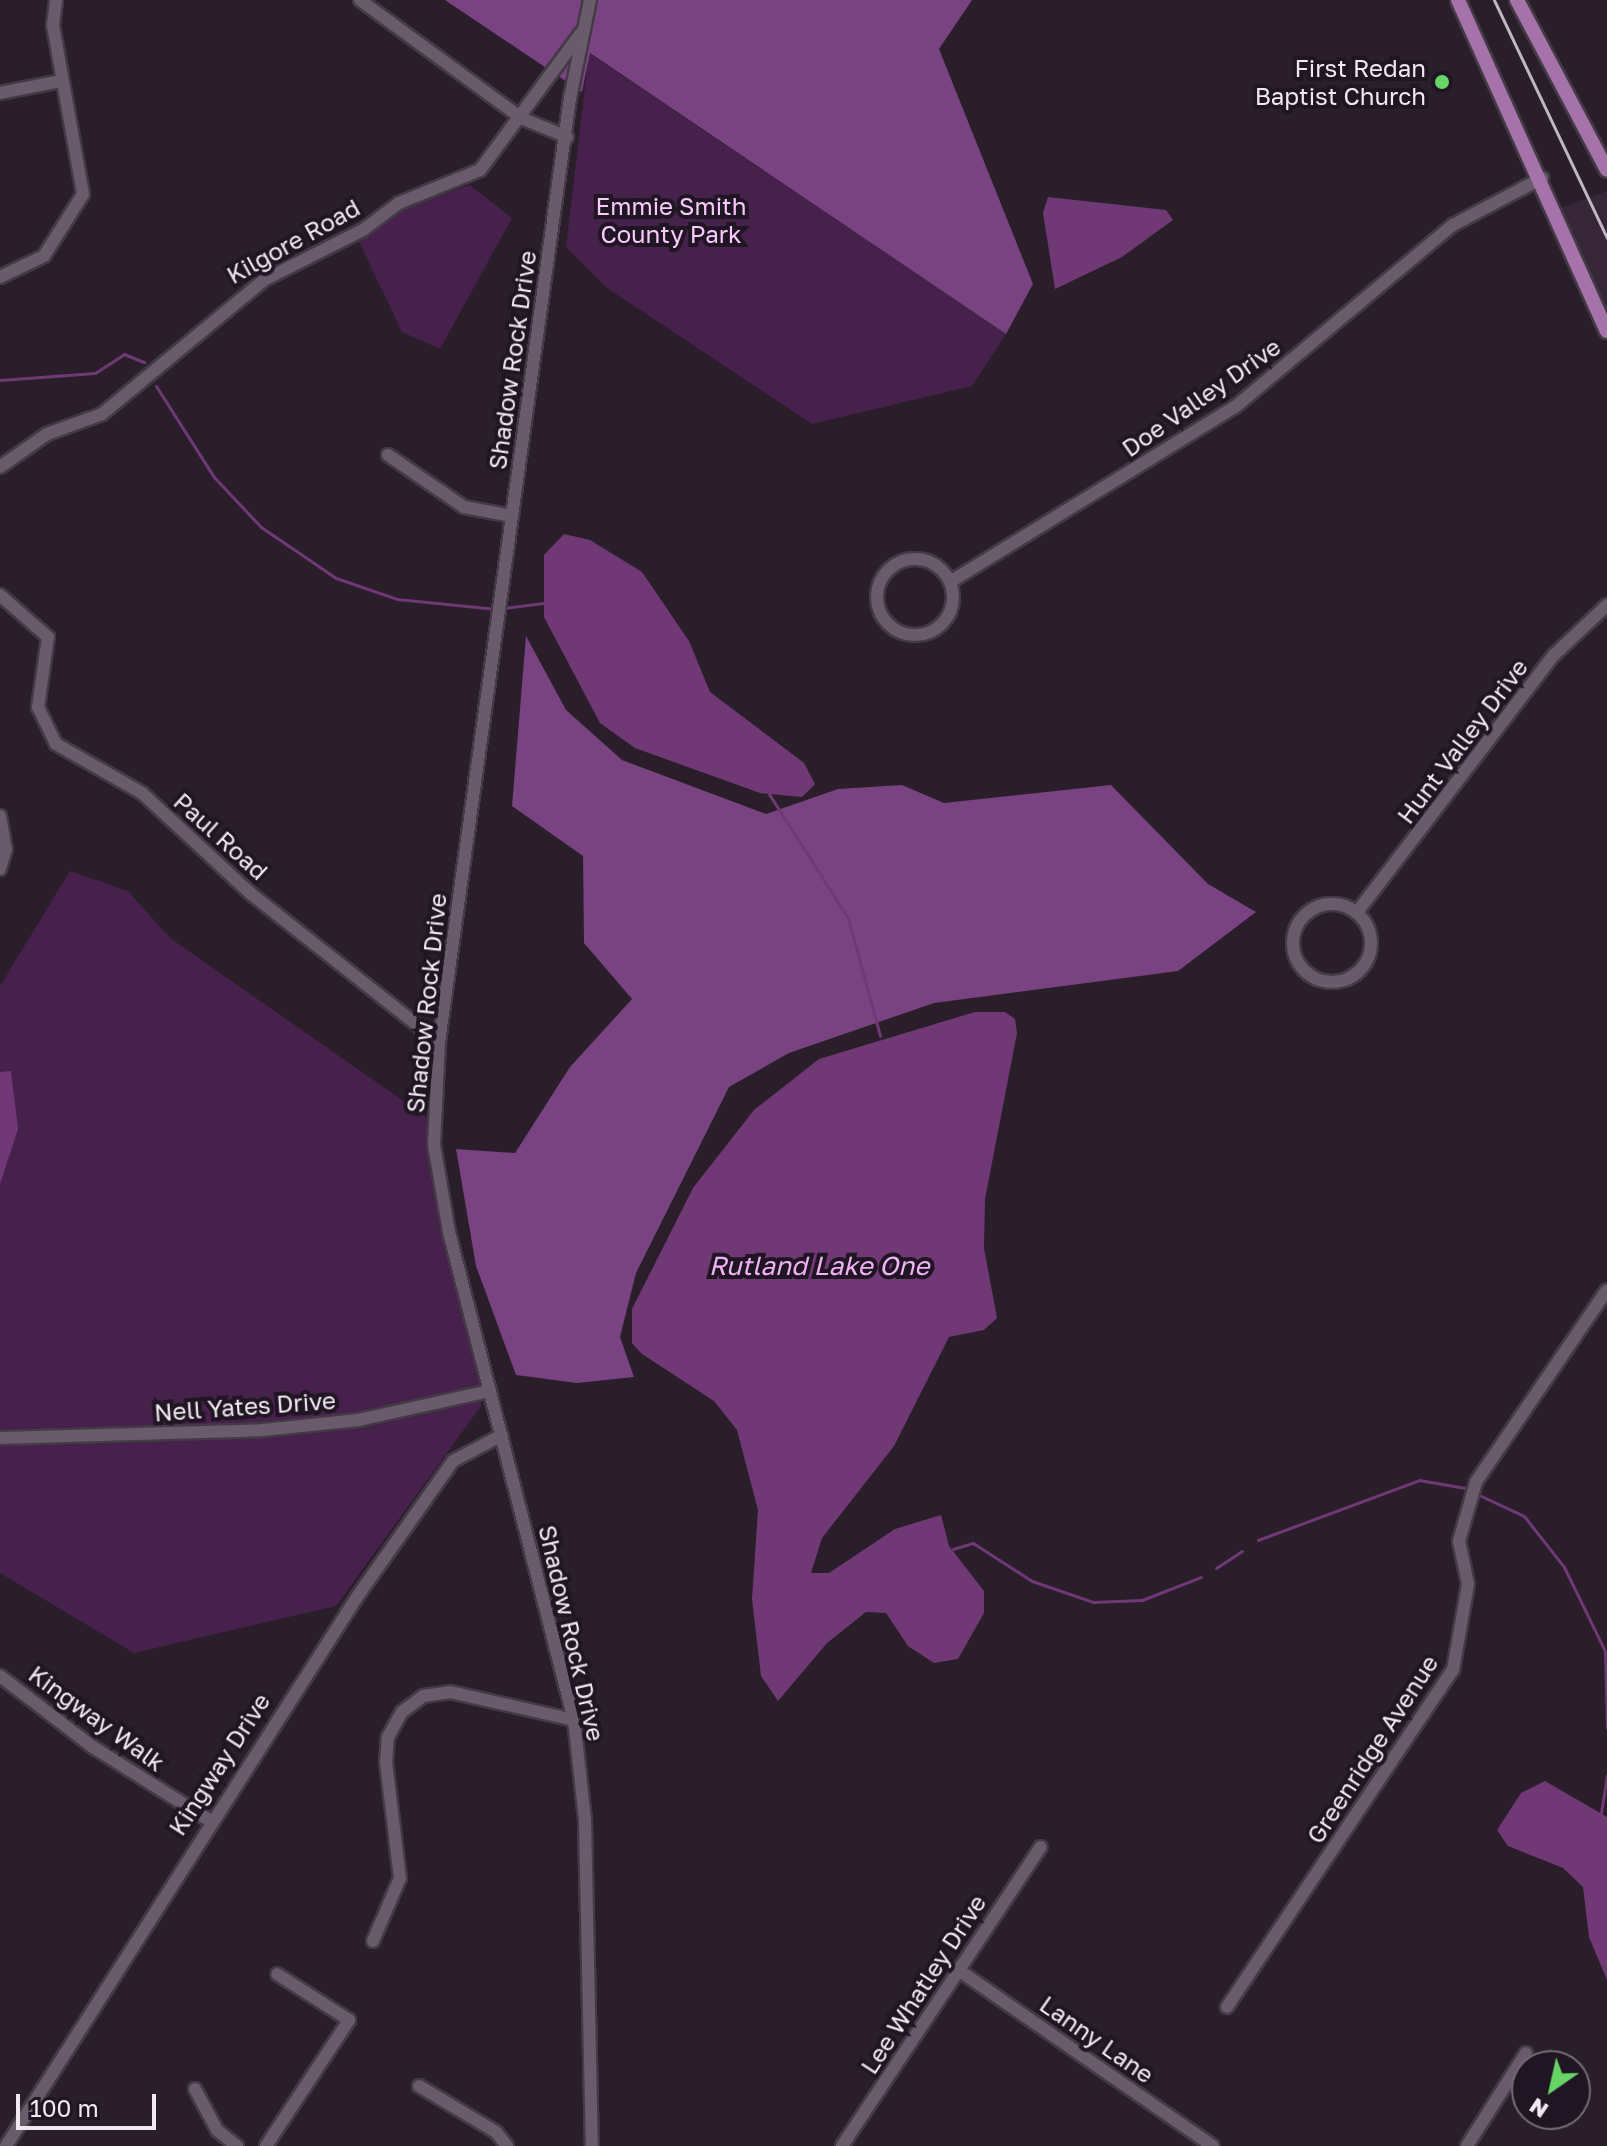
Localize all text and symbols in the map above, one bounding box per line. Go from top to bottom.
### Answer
place label: First Redan Baptist Church [1255,54,1426,110]
marker: First Redan Baptist Church [1433,73,1451,91]
park label: Emmie Smith County Park [596,192,746,248]
street label: Kilgore Road [222,193,364,289]
street label: Shadow Rock Drive [482,249,542,471]
street label: Doe Valley Drive [1116,332,1286,462]
street label: Hunt Valley Drive [1391,653,1533,829]
street label: Paul Road [168,786,274,886]
street label: Shadow Rock Drive [400,892,452,1114]
water label: Rutland Lake One [709,1250,929,1282]
street label: Nell Yates Drive [153,1385,337,1427]
street label: Shadow Rock Drive [533,1522,611,1744]
street label: Greenridge Avenue [1300,1649,1444,1849]
street label: Kingway Walk [23,1659,171,1777]
street label: Kingway Drive [162,1688,276,1840]
street label: Lee Whatley Drive [854,1889,992,2079]
street label: Lanny Lane [1035,1989,1159,2089]
north arrow [1511,2050,1591,2130]
scale bar [20,2078,160,2128]
text: 100 m [30,2093,99,2122]
text: N [1524,2093,1553,2125]

